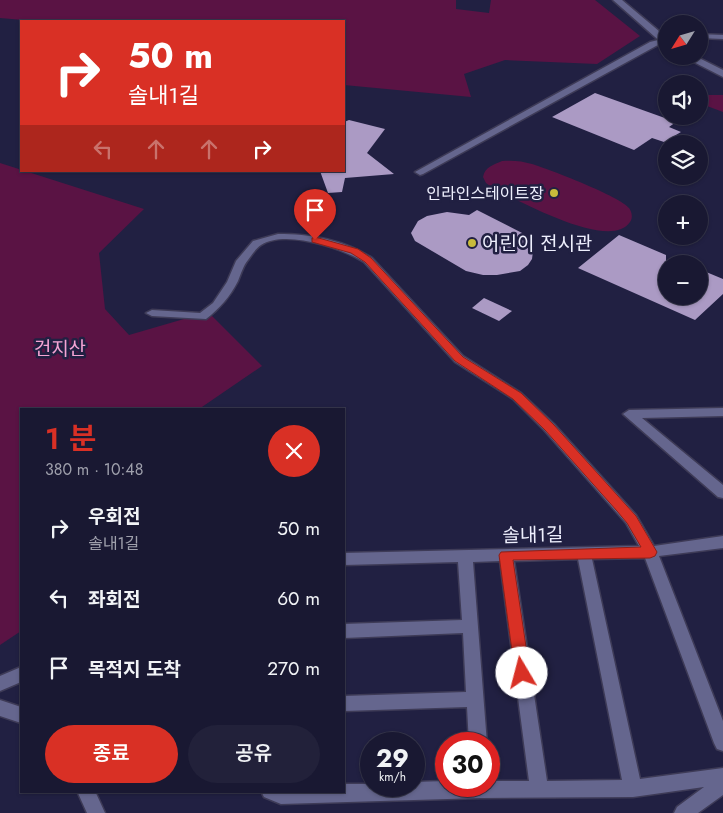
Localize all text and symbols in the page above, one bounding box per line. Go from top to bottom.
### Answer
north arrow [658,15,708,65]
map controls [658,15,708,305]
text: 50 m [128,31,213,81]
icon: right [45,40,110,105]
button: sound [658,75,708,125]
text: 솔내1길 [128,79,199,111]
icon: left [89,135,117,163]
icon: ahead [142,135,170,163]
icon: ahead [195,135,223,163]
icon: right [248,135,276,163]
button: layers [658,135,708,185]
place label: 인라인스테이트장 [426,182,544,205]
marker: 인라인스테이트장 [548,187,560,199]
pin [294,189,336,240]
button: + [658,195,708,245]
icon: arrive [301,196,329,224]
place label: 어린이 전시관 [482,230,593,257]
marker: 어린이 전시관 [466,237,478,249]
button: − [658,255,708,305]
park label: 건지산 [34,335,86,362]
text: 1 분 [45,417,96,460]
button: close [268,425,320,477]
text: 380 m · 10:48 [45,458,143,481]
text: 우회전 [88,503,140,530]
icon: right [45,514,73,542]
text: 50 m [277,515,320,542]
street label: 솔내1길 [502,521,564,549]
text: 솔내1길 [88,532,139,555]
icon: left [45,584,73,612]
text: 60 m [277,585,320,612]
text: 좌회전 [88,586,140,613]
position arrow [495,646,547,698]
icon: arrive [45,654,73,682]
text: 270 m [267,655,320,682]
text: 목적지 도착 [88,656,181,683]
button: 종료 [45,725,178,783]
button: 공유 [188,725,320,783]
speed limit sign: 30 [435,732,500,797]
text: 29 [376,740,409,776]
text: km/h [379,768,406,786]

